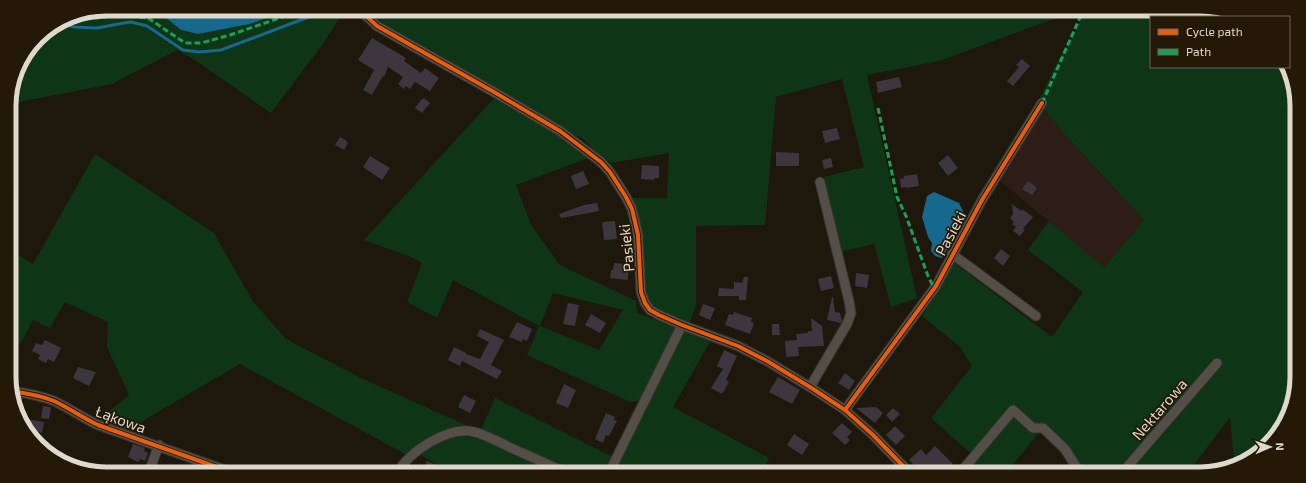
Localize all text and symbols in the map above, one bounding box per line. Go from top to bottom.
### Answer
legend [1150,16,1290,68]
text: Cycle path [1186,24,1243,38]
text: Path [1186,44,1211,58]
street label: Pasieki [931,208,969,258]
street label: Pasieki [615,223,637,273]
street label: Nektarowa [1128,375,1190,443]
street label: Łąkowa [93,402,149,436]
north arrow [1250,427,1290,467]
text: N [1274,442,1287,451]

